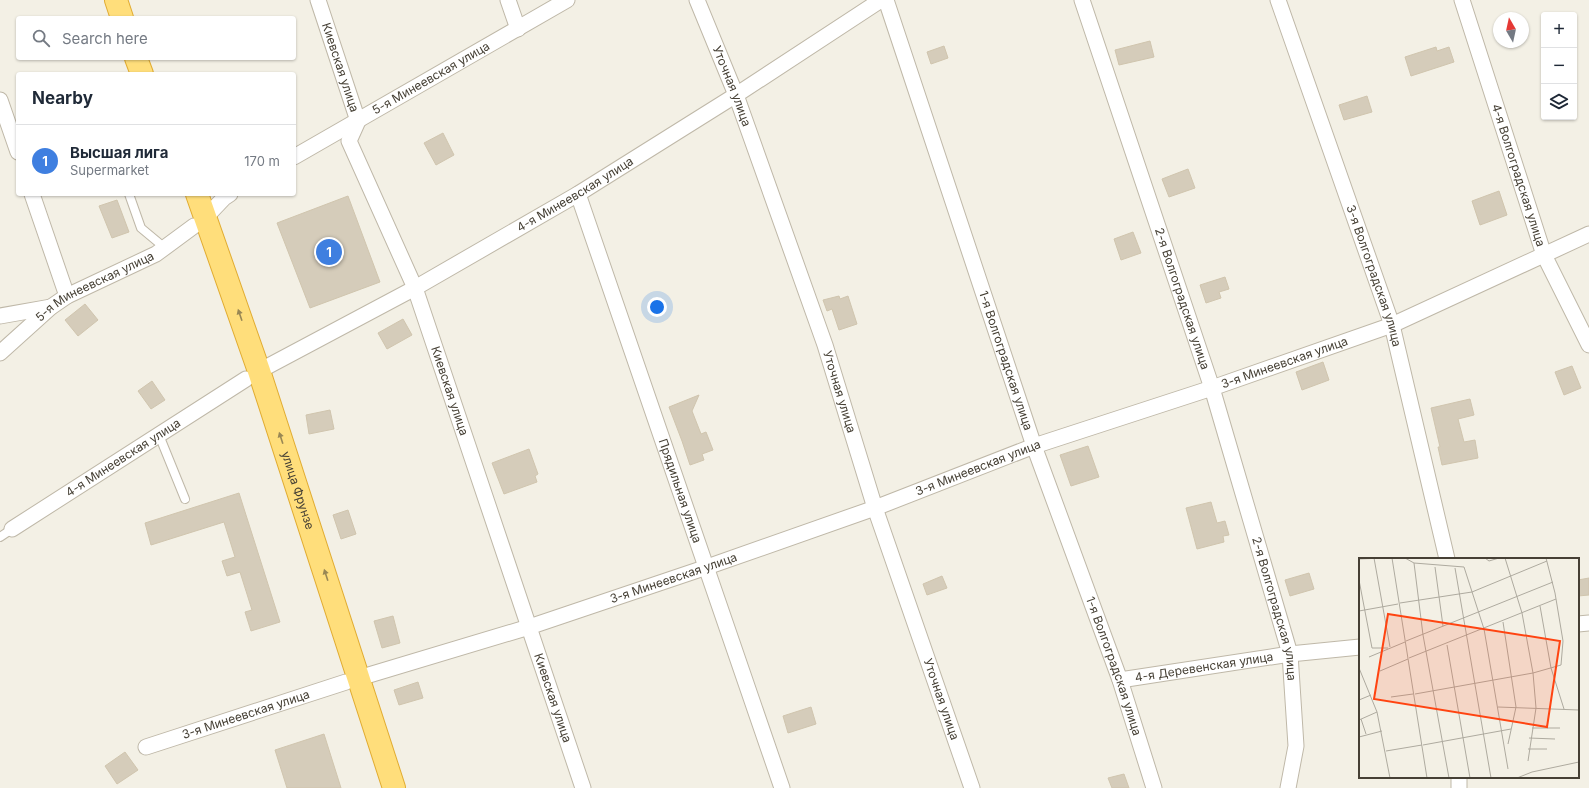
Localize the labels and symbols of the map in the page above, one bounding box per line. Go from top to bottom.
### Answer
north arrow [1493,12,1529,48]
street label: Киевская улица [319,21,363,114]
street label: 5-я Минеевская улица [369,38,492,117]
street label: Уточная улица [710,44,755,128]
street label: 4-я Волгоградская улица [1489,102,1549,248]
street label: 4-я Минеевская улица [514,153,636,235]
street label: 3-я Волгоградская улица [1343,203,1405,348]
street label: 2-я Волгоградская улица [1152,226,1213,371]
pin: 1 [316,237,342,267]
street label: 5-я Минеевская улица [32,248,156,324]
street label: 1-я Волгоградская улица [976,289,1036,432]
your location [647,297,667,317]
one-way arrow [236,309,242,321]
street label: 3-я Минеевская улица [1219,333,1350,391]
street label: Киевская улица [428,344,472,437]
street label: Уточная улица [820,349,859,435]
street label: 4-я Минеевская улица [63,415,183,500]
one-way arrow [278,432,284,444]
street label: 3-я Минеевская улица [913,436,1042,499]
street label: Прядильная улица [656,437,705,545]
street label: улица Фрунзе [278,449,318,531]
street label: 2-я Волгоградская улица [1249,535,1300,681]
street label: 3-я Минеевская улица [608,549,739,606]
inset map [1359,558,1579,778]
one-way arrow [322,569,328,581]
street label: 1-я Волгоградская улица [1083,594,1145,737]
street label: 4-я Деревенская улица [1134,649,1274,685]
street label: Киевская улица [531,651,575,744]
street label: Уточная улица [921,656,963,742]
street label: 3-я Минеевская улица [180,686,311,742]

